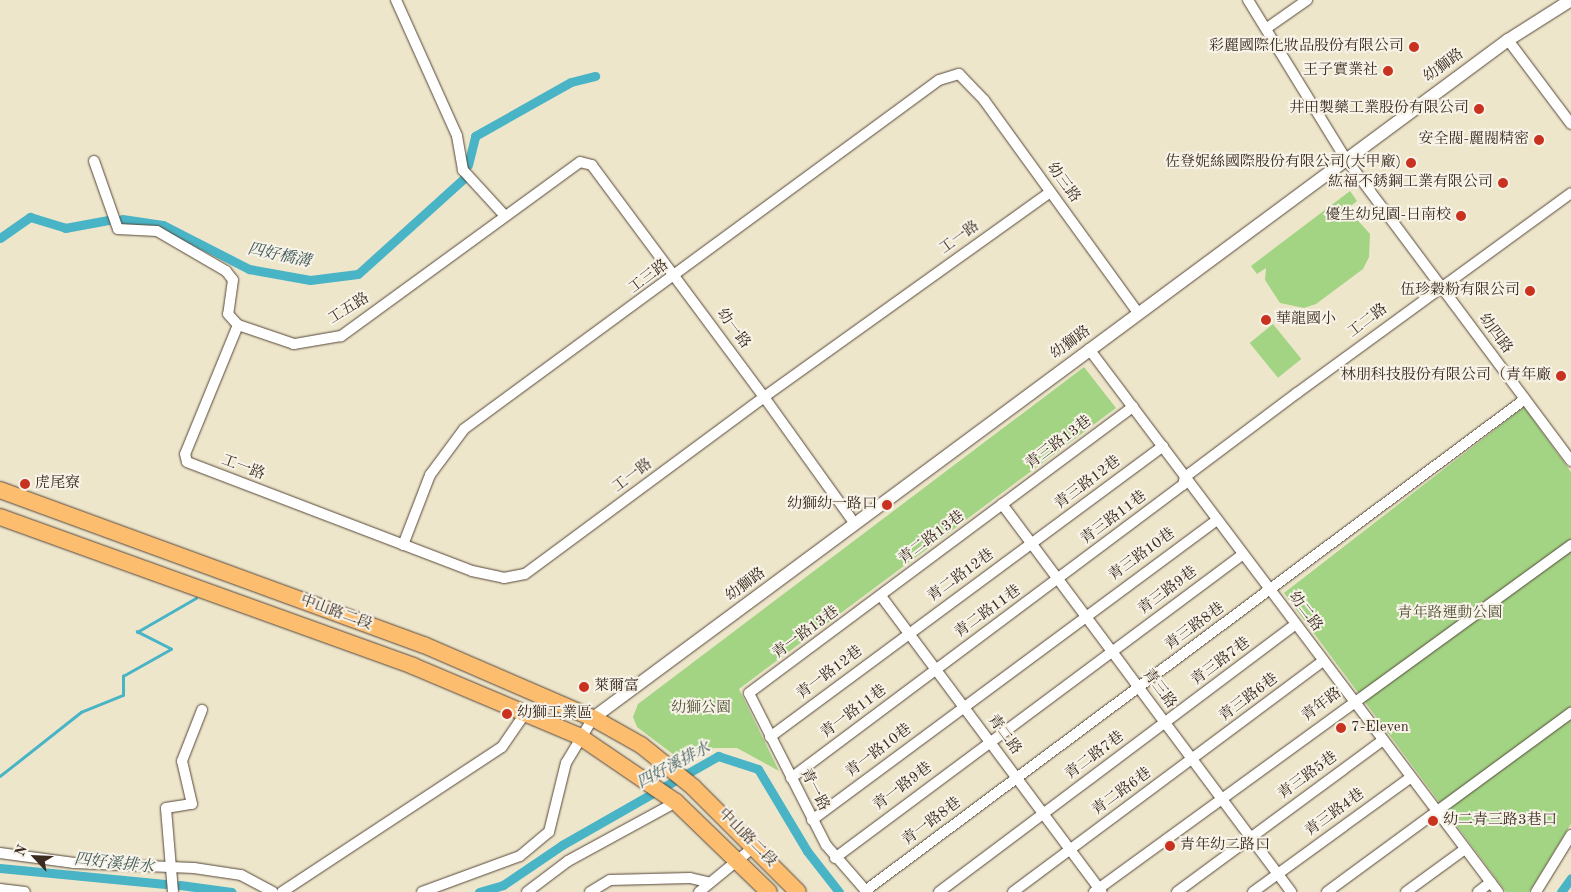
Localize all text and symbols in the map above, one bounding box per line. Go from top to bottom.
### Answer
place label: 彩麗國際化妝品股份有限公司 [1209,38,1404,56]
marker: 彩麗國際化妝品股份有限公司 [1408,41,1420,53]
street label: 幼獅路 [1421,45,1467,87]
place label: 王子實業社 [1303,62,1378,80]
marker: 王子實業社 [1382,65,1394,77]
place label: 井田製藥工業股份有限公司 [1289,100,1469,118]
marker: 井田製藥工業股份有限公司 [1473,103,1485,115]
place label: 安全閥-麗閥精密 [1418,131,1529,149]
marker: 安全閥-麗閥精密 [1533,134,1545,146]
place label: 佐登妮絲國際股份有限公司(大甲廠) [1165,154,1401,172]
marker: 佐登妮絲國際股份有限公司(大甲廠) [1405,157,1417,169]
street label: 幼三路 [1042,160,1084,206]
place label: 紘福不銹鋼工業有限公司 [1328,174,1493,192]
marker: 紘福不銹鋼工業有限公司 [1497,177,1509,189]
place label: 優生幼兒園-日南校 [1325,207,1451,225]
marker: 優生幼兒園-日南校 [1455,210,1467,222]
street label: 工一路 [937,217,983,259]
water label: 四好橋溝 [246,240,312,272]
street label: 工三路 [626,256,672,298]
place label: 伍珍穀粉有限公司 [1400,282,1520,300]
marker: 伍珍穀粉有限公司 [1524,285,1536,297]
street label: 工五路 [325,289,373,329]
street label: 工二路 [1345,300,1391,342]
street label: 幼一路 [712,306,754,352]
place label: 華龍國小 [1276,311,1336,329]
street label: 幼四路 [1474,311,1516,357]
marker: 華龍國小 [1260,314,1272,326]
street label: 幼獅路 [1048,322,1094,364]
place label: 林朋科技股份有限公司（青年廠 [1341,367,1551,385]
marker: 林朋科技股份有限公司（青年廠 [1555,370,1567,382]
street label: 青三路13巷 [1023,413,1095,473]
street label: 工一路 [219,452,267,484]
street label: 青三路12巷 [1052,453,1124,513]
street label: 工一路 [610,455,656,497]
place label: 虎尾寮 [35,475,80,493]
marker: 虎尾寮 [19,478,31,490]
street label: 青三路11巷 [1078,488,1150,548]
place label: 幼獅幼一路口 [787,496,877,514]
marker: 幼獅幼一路口 [881,499,893,511]
street label: 青二路13巷 [896,508,968,568]
street label: 青三路10巷 [1105,525,1179,585]
street label: 青二路12巷 [924,546,998,606]
street label: 青三路9巷 [1135,563,1201,619]
street label: 幼獅路 [723,564,769,606]
street label: 青二路11巷 [951,582,1025,642]
street label: 幼二路 [1284,589,1326,635]
street label: 中山路二段 [298,592,374,634]
street label: 青三路8巷 [1162,600,1228,654]
street label: 青一路13巷 [769,603,843,663]
park label: 青年路運動公園 [1398,605,1502,623]
street label: 青三路7巷 [1188,634,1254,690]
street label: 青一路12巷 [794,643,866,703]
street label: 青三路 [1138,666,1180,712]
street label: 青三路6巷 [1216,670,1282,726]
place label: 萊爾富 [594,678,639,696]
marker: 萊爾富 [578,681,590,693]
street label: 青一路11巷 [818,682,890,742]
street label: 青年路 [1299,684,1345,726]
park label: 幼獅公園 [671,700,731,718]
place label: 幼獅工業區 [517,705,592,723]
marker: 幼獅工業區 [501,708,513,720]
street label: 青二路 [983,712,1025,758]
place label: 7-Eleven [1351,719,1409,737]
street label: 青一路10巷 [843,721,915,781]
marker: 7-Eleven [1335,722,1347,734]
street label: 青二路7巷 [1062,728,1128,784]
water label: 四好溪排水 [634,739,714,793]
street label: 青三路5巷 [1275,749,1341,803]
street label: 青一路9巷 [870,759,936,815]
street label: 青二路6巷 [1089,765,1155,819]
street label: 青一路 [796,766,832,814]
street label: 青三路4巷 [1302,786,1368,840]
street label: 青一路8巷 [899,794,965,850]
street label: 中山路二段 [714,805,780,871]
place label: 幼二青三路3巷口 [1443,812,1557,830]
marker: 幼二青三路3巷口 [1427,815,1439,827]
north arrow [10,832,60,882]
place label: 青年幼二路口 [1180,837,1270,855]
marker: 青年幼二路口 [1164,840,1176,852]
text: N [13,843,30,858]
water label: 四好溪排水 [73,850,155,878]

